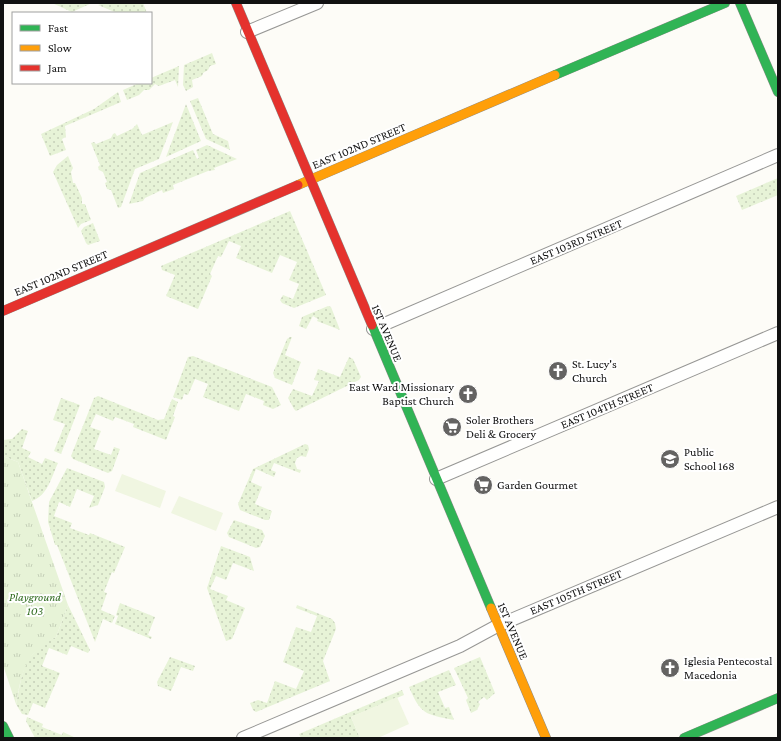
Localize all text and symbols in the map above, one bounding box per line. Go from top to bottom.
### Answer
legend [12,12,152,84]
text: Fast [48,21,69,35]
text: Slow [48,41,72,55]
text: Jam [47,61,67,75]
street label: EAST 102ND STREET [310,120,408,172]
street label: EAST 103RD STREET [528,216,625,268]
street label: EAST 102ND STREET [12,247,110,299]
street label: 1ST AVENUE [369,302,405,364]
place label: St. Lucy's Church [572,357,617,385]
church icon: St. Lucy's Church [547,360,569,382]
place label: East Ward Missionary Baptist Church [349,380,455,408]
street label: EAST 104TH STREET [559,380,656,432]
church icon: East Ward Missionary Baptist Church [457,383,479,405]
place label: Soler Brothers Deli & Grocery [466,413,536,441]
supermarket icon: Soler Brothers Deli & Grocery [441,416,463,438]
place label: Public School 168 [684,445,735,473]
school or university icon: Public School 168 [659,448,681,470]
supermarket icon: Garden Gourmet [472,474,494,496]
place label: Garden Gourmet [497,478,579,492]
street label: EAST 105TH STREET [528,566,625,618]
park label: Playground 103 [9,590,61,618]
street label: 1ST AVENUE [495,600,531,662]
place label: Iglesia Pentecostal Macedonia [684,654,772,682]
church icon: Iglesia Pentecostal Macedonia [659,657,681,679]

